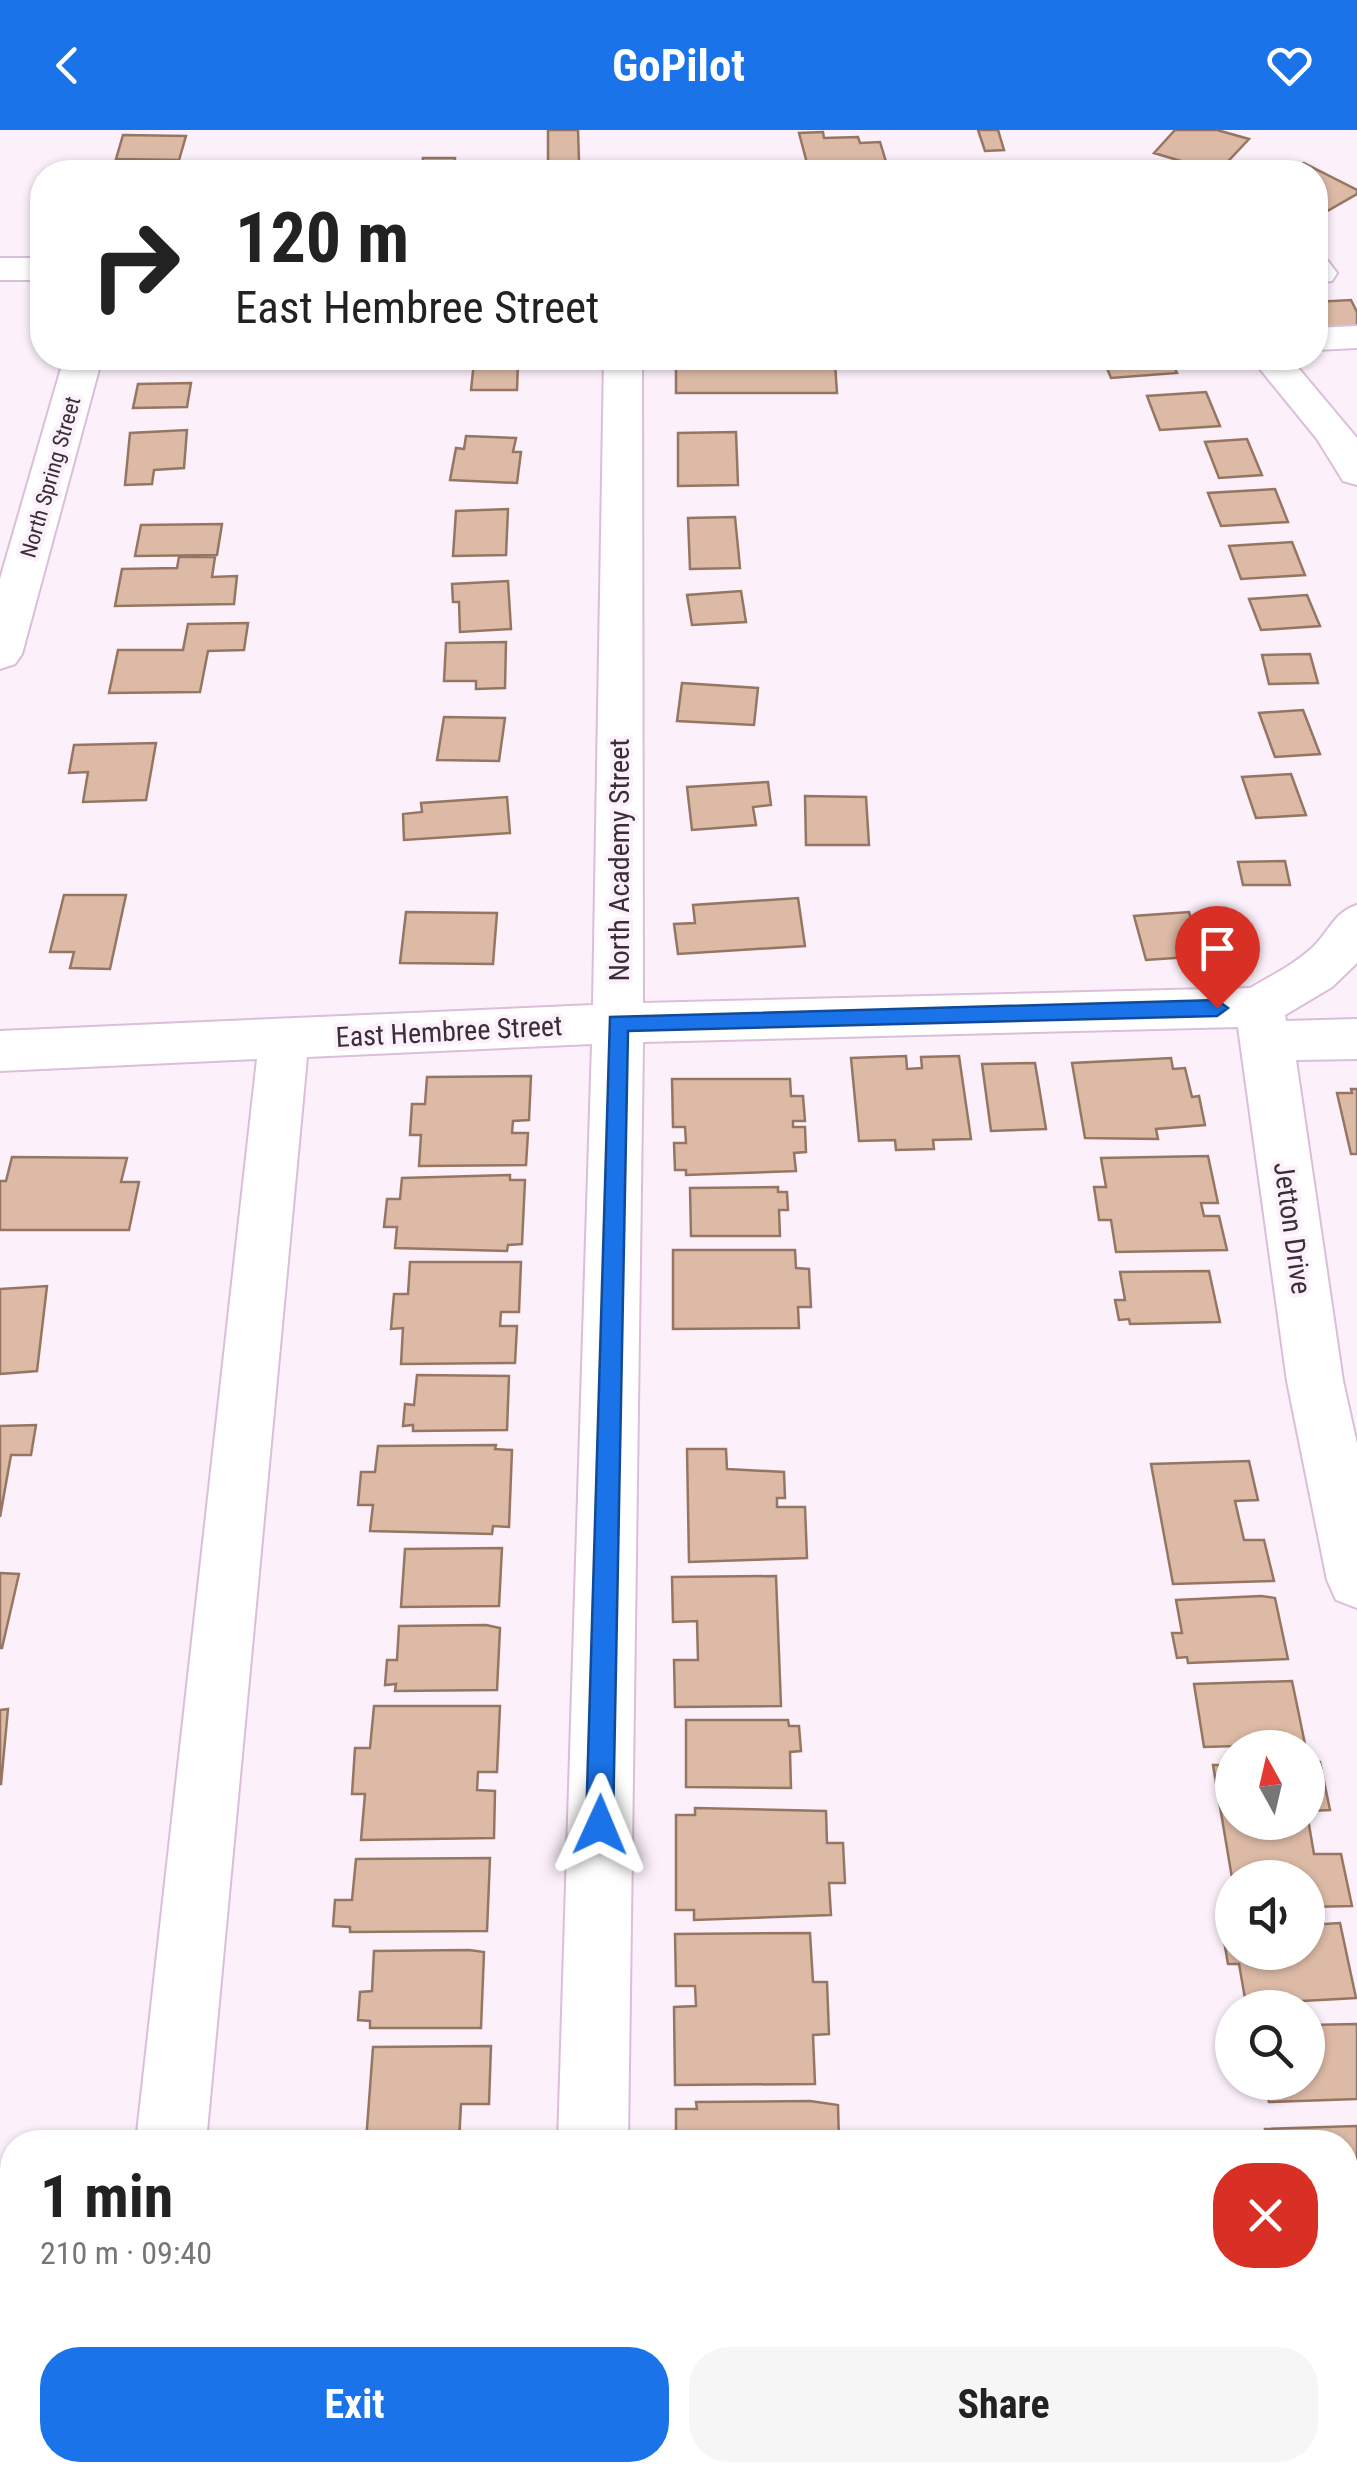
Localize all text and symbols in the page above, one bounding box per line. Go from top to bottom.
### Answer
icon: back [40,38,95,93]
icon: heart [1262,38,1317,93]
text: GoPilot [612,39,745,92]
text: 120 m [235,197,409,279]
icon: right [70,200,200,330]
text: East Hembree Street [235,281,599,334]
street label: North Spring Street [16,394,85,560]
street label: North Academy Street [603,738,636,982]
pin [1175,906,1260,1009]
icon: arrive [1190,921,1245,976]
street label: East Hembree Street [335,1009,563,1054]
street label: Jetton Drive [1267,1160,1318,1296]
north arrow [1215,1730,1325,1840]
map controls [1215,1730,1325,2100]
position arrow [548,1773,652,1877]
button: sound [1215,1860,1325,1970]
button: search [1215,1990,1325,2100]
text: 1 min [40,2161,173,2232]
button: close [1213,2163,1318,2268]
text: 210 m · 09:40 [40,2234,212,2272]
button: Exit [40,2347,669,2462]
button: Share [689,2347,1318,2462]

